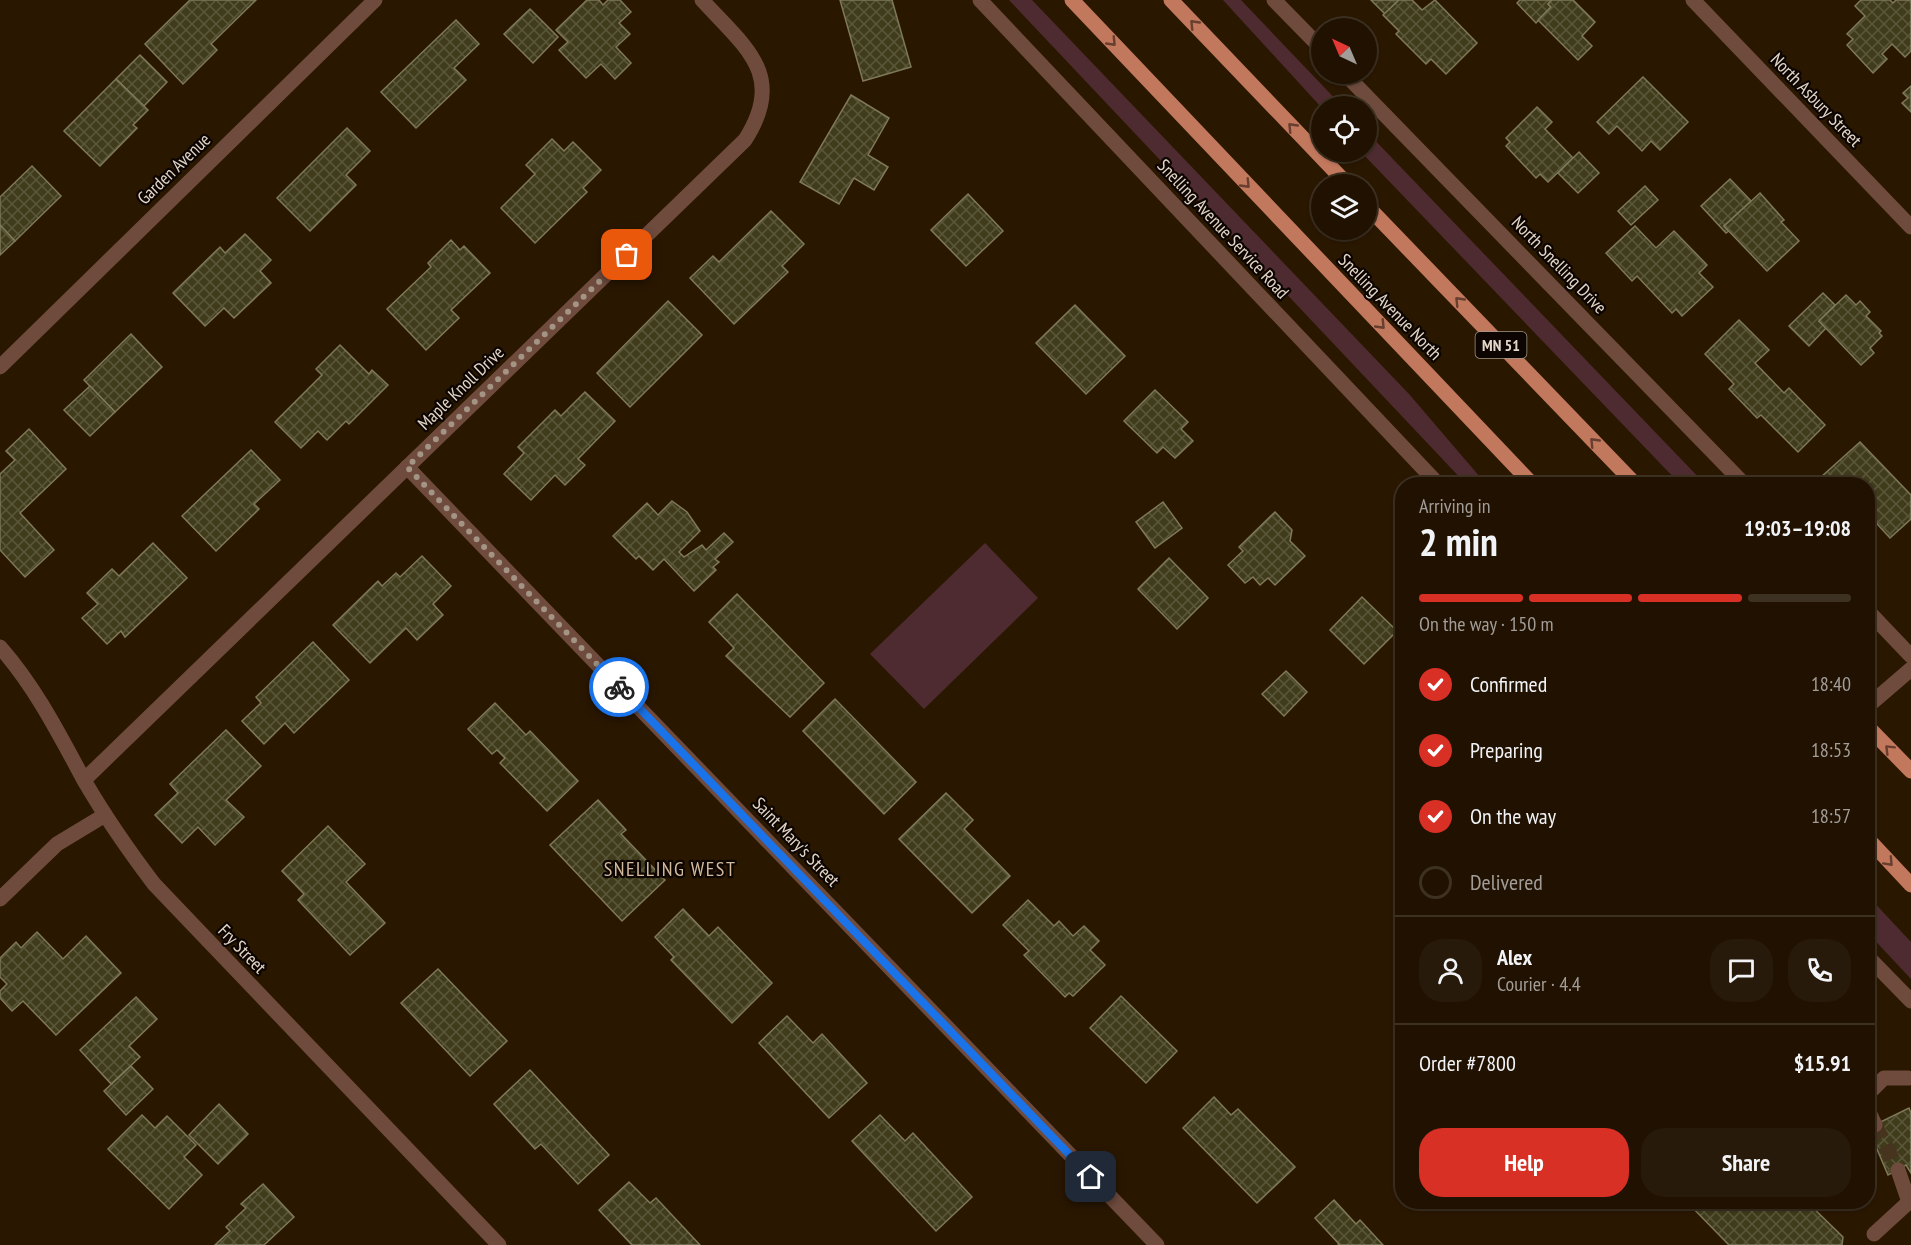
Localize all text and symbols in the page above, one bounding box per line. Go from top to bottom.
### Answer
north arrow [1311,18,1377,84]
map controls [1311,18,1377,240]
one-way arrow [1190,20,1201,31]
one-way arrow [1105,36,1116,46]
street label: North Asbury Street [1766,48,1867,151]
button: locate [1311,96,1377,162]
one-way arrow [1289,124,1300,135]
street label: Garden Avenue [132,128,215,209]
street label: Snelling Avenue Service Road [1153,154,1294,303]
button: layers [1311,174,1377,240]
one-way arrow [1239,176,1250,187]
street label: North Snelling Drive [1507,211,1612,318]
pin [601,229,652,280]
icon: bag [610,238,643,271]
street label: Snelling Avenue North [1334,249,1447,365]
one-way arrow [1456,298,1467,309]
one-way arrow [1373,318,1384,329]
road number: MN 51 [1476,332,1526,358]
street label: Maple Knoll Drive [413,341,509,434]
one-way arrow [1591,439,1602,450]
text: Arriving in [1419,493,1491,519]
text: 19:03–19:08 [1744,514,1851,542]
text: 2 min [1419,516,1498,567]
text: On the way · 150 m [1419,611,1554,637]
courier [589,657,649,717]
icon: check [1419,668,1452,701]
text: Confirmed [1470,670,1547,698]
icon: bike [603,671,636,704]
text: 18:40 [1811,671,1851,697]
icon: check [1419,734,1452,767]
text: Preparing [1470,736,1543,764]
text: 18:53 [1811,737,1851,763]
one-way arrow [1886,745,1897,756]
street label: Saint Mary's Street [748,792,845,891]
icon: check [1419,800,1452,833]
text: On the way [1470,802,1556,830]
text: 18:57 [1811,803,1851,829]
one-way arrow [1882,855,1893,866]
district label: SNELLING WEST [604,856,736,882]
text: Delivered [1470,868,1543,896]
street label: Fry Street [213,919,271,978]
button: person [1419,939,1482,1002]
button: chat [1710,939,1773,1002]
button: phone [1788,939,1851,1002]
text: Alex [1497,943,1532,971]
text: Courier · 4.4 [1497,971,1581,997]
text: Order #7800 [1419,1049,1516,1077]
text: $15.91 [1794,1049,1851,1077]
button: Help [1419,1128,1629,1197]
button: Share [1641,1128,1851,1197]
pin [1065,1151,1116,1202]
icon: home [1074,1160,1107,1193]

